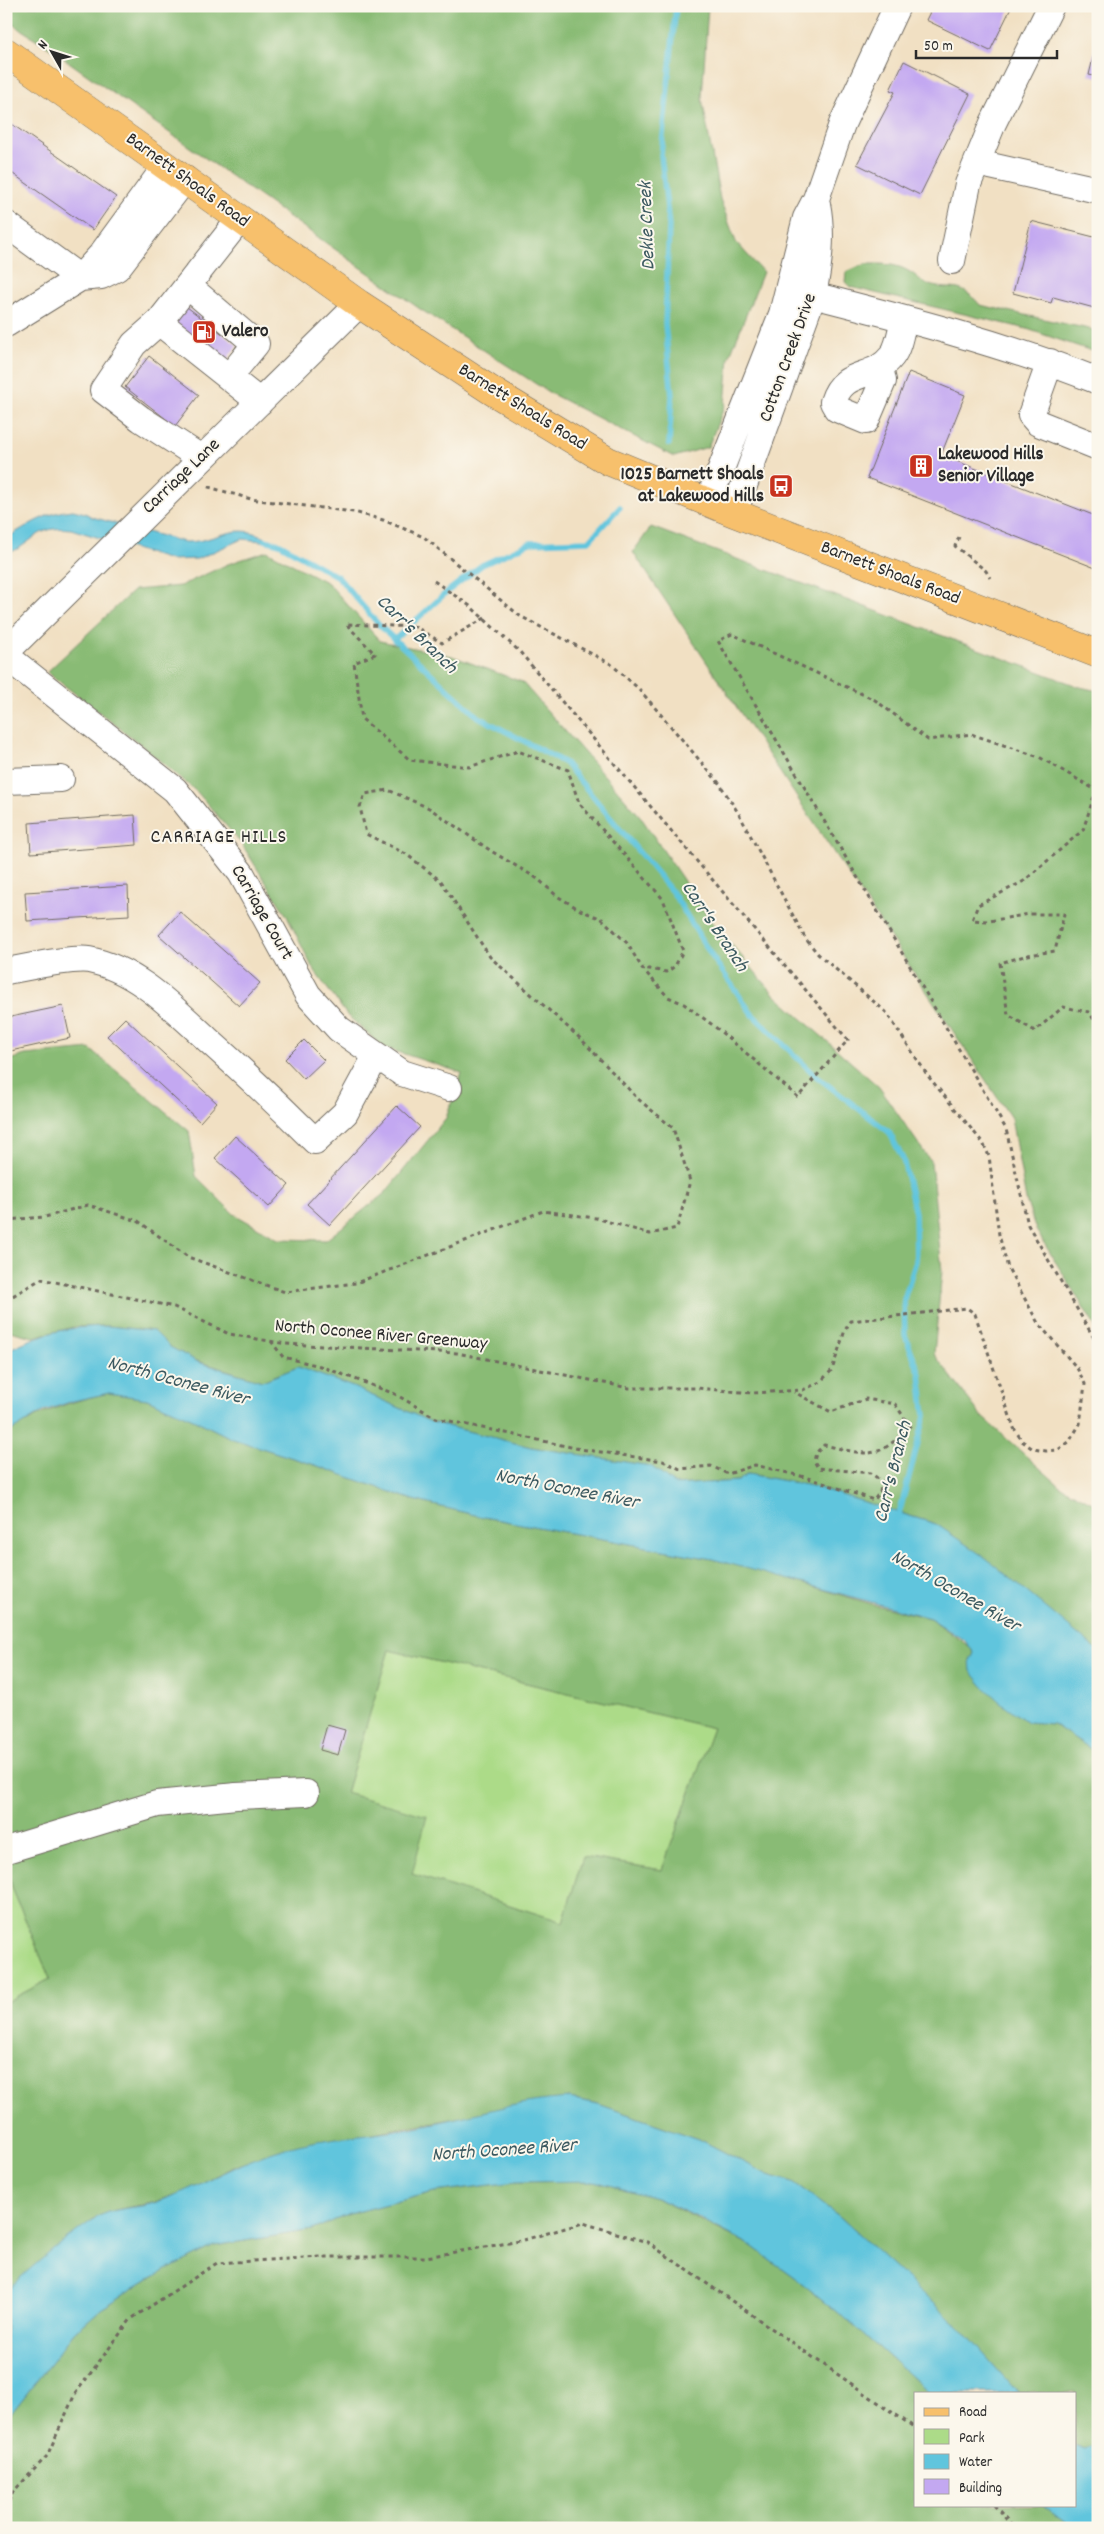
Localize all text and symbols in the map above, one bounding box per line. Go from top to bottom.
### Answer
north arrow [28,28,78,78]
scale bar [916,28,1058,60]
text: N [34,36,53,54]
text: 50 m [924,36,953,58]
street label: Barnett Shoals Road [119,127,255,235]
water label: Dekle Creek [632,179,664,271]
street label: Cotton Creek Drive [753,290,825,426]
fuel station icon: Valero [191,319,217,345]
place label: Valero [222,319,269,346]
street label: Barnett Shoals Road [452,358,592,458]
street label: Carriage Lane [137,433,227,521]
place label: Lakewood Hills Senior Village [938,442,1044,491]
building icon: Lakewood Hills Senior Village [908,453,934,479]
place label: 1025 Barnett Shoals at Lakewood Hills [621,462,764,511]
bus stop icon: 1025 Barnett Shoals at Lakewood Hills [768,473,794,499]
street label: Barnett Shoals Road [816,535,964,613]
water label: Carr's Branch [369,589,464,682]
district label: CARRIAGE HILLS [151,824,287,852]
street label: Carriage Court [223,860,299,966]
water label: Carr's Branch [673,876,755,979]
street label: North Oconee River Greenway [274,1313,489,1359]
water label: North Oconee River [104,1350,254,1415]
water label: Carr's Branch [868,1417,920,1526]
water label: North Oconee River [493,1462,643,1518]
water label: North Oconee River [885,1544,1027,1642]
water label: North Oconee River [431,2132,580,2170]
legend [914,2392,1076,2506]
text: Road [959,2402,987,2424]
text: Park [959,2428,985,2450]
text: Water [959,2452,993,2474]
text: Building [959,2478,1002,2500]

